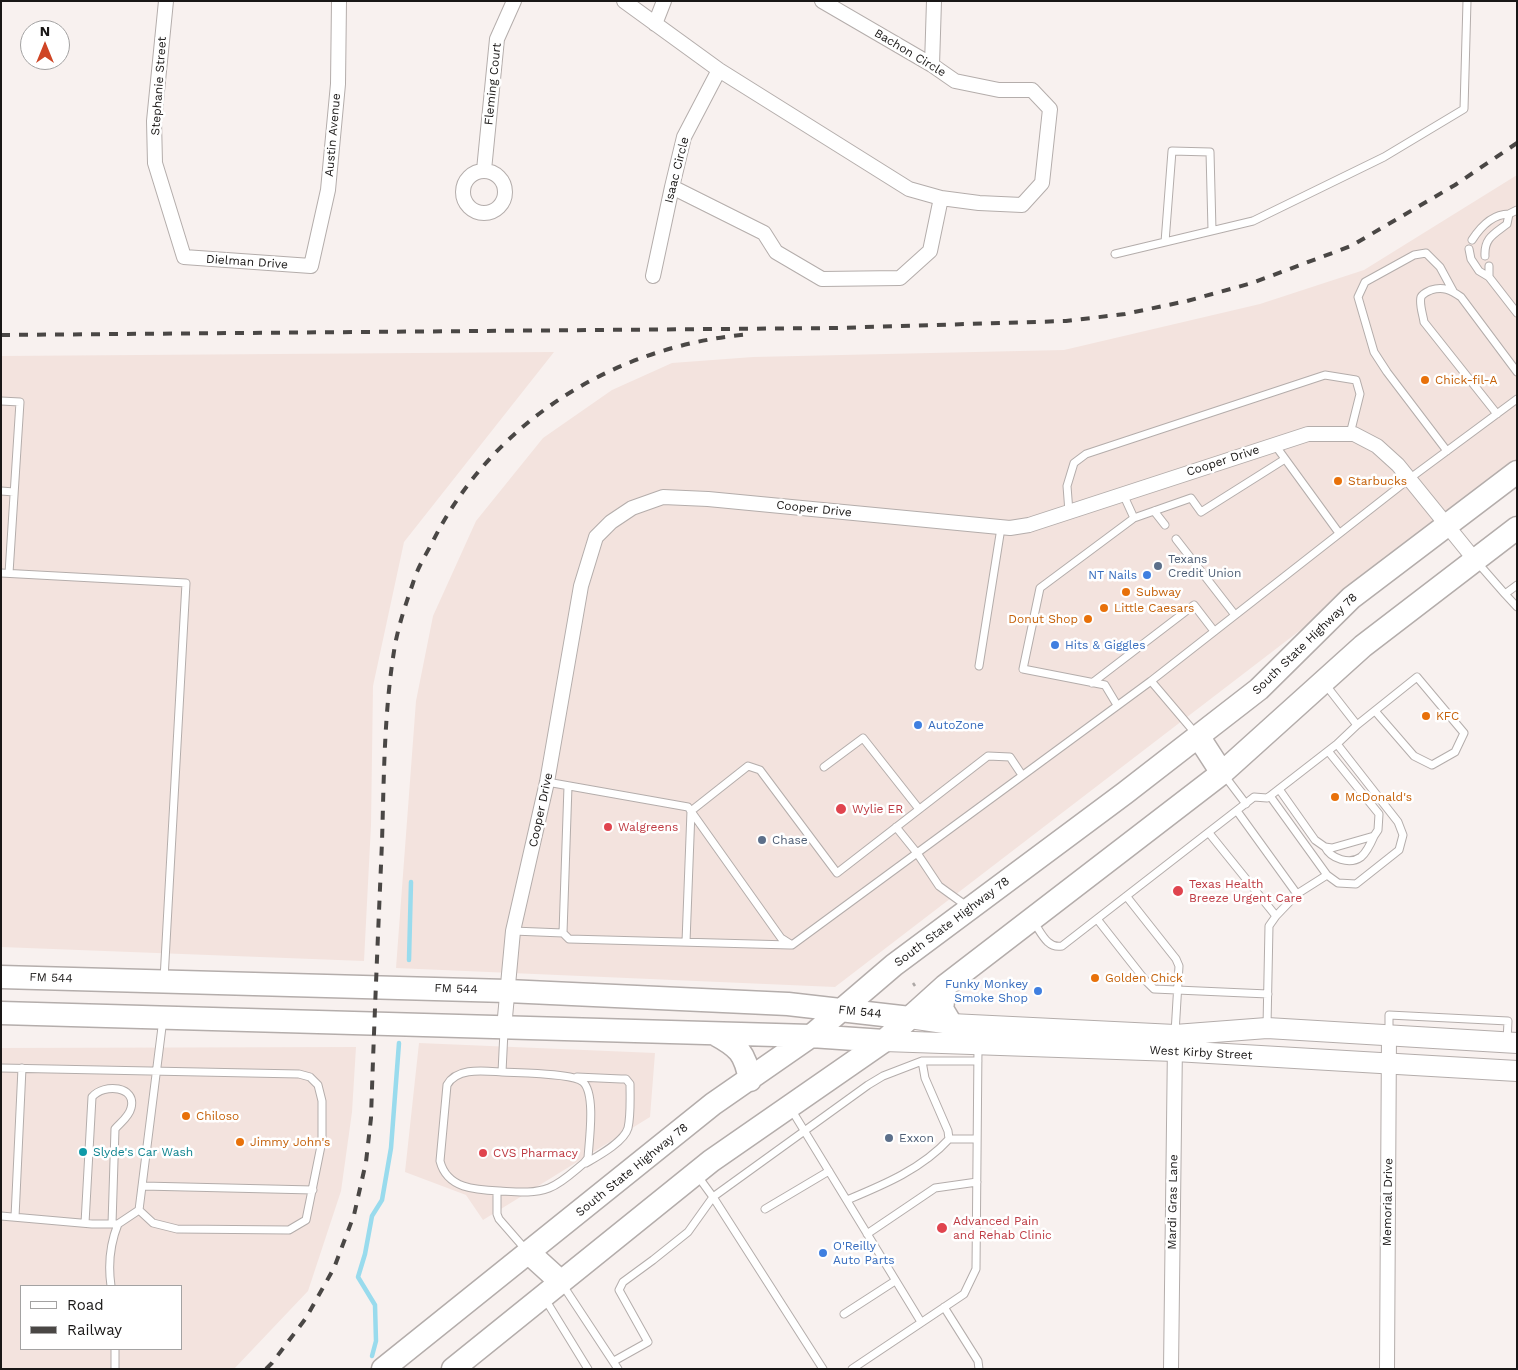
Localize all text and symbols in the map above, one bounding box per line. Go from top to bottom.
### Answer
north arrow [20,20,70,70]
text: N [40,23,50,39]
street label: Bachon Circle [872,26,948,80]
street label: Stephanie Street [148,36,170,136]
street label: Fleming Court [482,42,504,126]
street label: Austin Avenue [322,93,344,177]
street label: Isaac Circle [662,135,692,205]
street label: Dielman Drive [206,252,288,272]
place label: Chick-fil-A [1435,373,1497,387]
marker: Chick-fil-A [1419,374,1431,386]
street label: Cooper Drive [1185,442,1261,480]
place label: Starbucks [1348,474,1407,488]
marker: Starbucks [1332,475,1344,487]
street label: Cooper Drive [775,498,853,520]
place label: Texans Credit Union [1168,552,1241,580]
marker: Texans Credit Union [1152,560,1164,572]
place label: NT Nails [1088,568,1137,582]
marker: NT Nails [1141,569,1153,581]
place label: Subway [1136,585,1181,599]
marker: Subway [1120,586,1132,598]
street label: South State Highway 78 [1250,590,1360,698]
place label: Little Caesars [1114,601,1194,615]
marker: Little Caesars [1098,602,1110,614]
place label: Donut Shop [1008,612,1078,626]
marker: Donut Shop [1082,613,1094,625]
place label: Hits & Giggles [1065,638,1146,652]
marker: Hits & Giggles [1049,639,1061,651]
place label: KFC [1436,709,1459,723]
marker: KFC [1420,710,1432,722]
place label: AutoZone [928,718,984,732]
marker: AutoZone [912,719,924,731]
street label: Cooper Drive [526,771,556,849]
place label: McDonald's [1345,790,1412,804]
marker: McDonald's [1329,791,1341,803]
marker: Wylie ER [834,802,848,816]
place label: Wylie ER [852,802,903,816]
place label: Walgreens [618,820,678,834]
marker: Walgreens [602,821,614,833]
place label: Chase [772,833,808,847]
marker: Chase [756,834,768,846]
street label: South State Highway 78 [892,874,1012,970]
place label: Texas Health Breeze Urgent Care [1189,877,1302,905]
marker: Texas Health Breeze Urgent Care [1171,884,1185,898]
street label: FM 544 [29,970,73,986]
place label: Golden Chick [1105,971,1183,985]
marker: Golden Chick [1089,972,1101,984]
place label: Funky Monkey Smoke Shop [945,977,1028,1005]
street label: FM 544 [434,981,478,997]
marker: Funky Monkey Smoke Shop [1032,985,1044,997]
street label: FM 544 [838,1003,882,1021]
street label: West Kirby Street [1149,1043,1253,1063]
place label: Chiloso [196,1109,239,1123]
marker: Chiloso [180,1110,192,1122]
street label: South State Highway 78 [573,1120,691,1220]
place label: Exxon [899,1131,934,1145]
marker: Exxon [883,1132,895,1144]
place label: Jimmy John's [250,1135,330,1149]
marker: Jimmy John's [234,1136,246,1148]
place label: Slyde's Car Wash [93,1145,193,1159]
marker: Slyde's Car Wash [77,1146,89,1158]
place label: CVS Pharmacy [493,1146,578,1160]
marker: CVS Pharmacy [477,1147,489,1159]
street label: Mardi Gras Lane [1165,1154,1181,1250]
street label: Memorial Drive [1380,1158,1396,1246]
place label: Advanced Pain and Rehab Clinic [953,1214,1052,1242]
marker: Advanced Pain and Rehab Clinic [935,1221,949,1235]
place label: O'Reilly Auto Parts [833,1239,895,1267]
marker: O'Reilly Auto Parts [817,1247,829,1259]
legend [20,1285,182,1350]
text: Road [67,1296,104,1314]
text: Railway [67,1321,122,1339]

